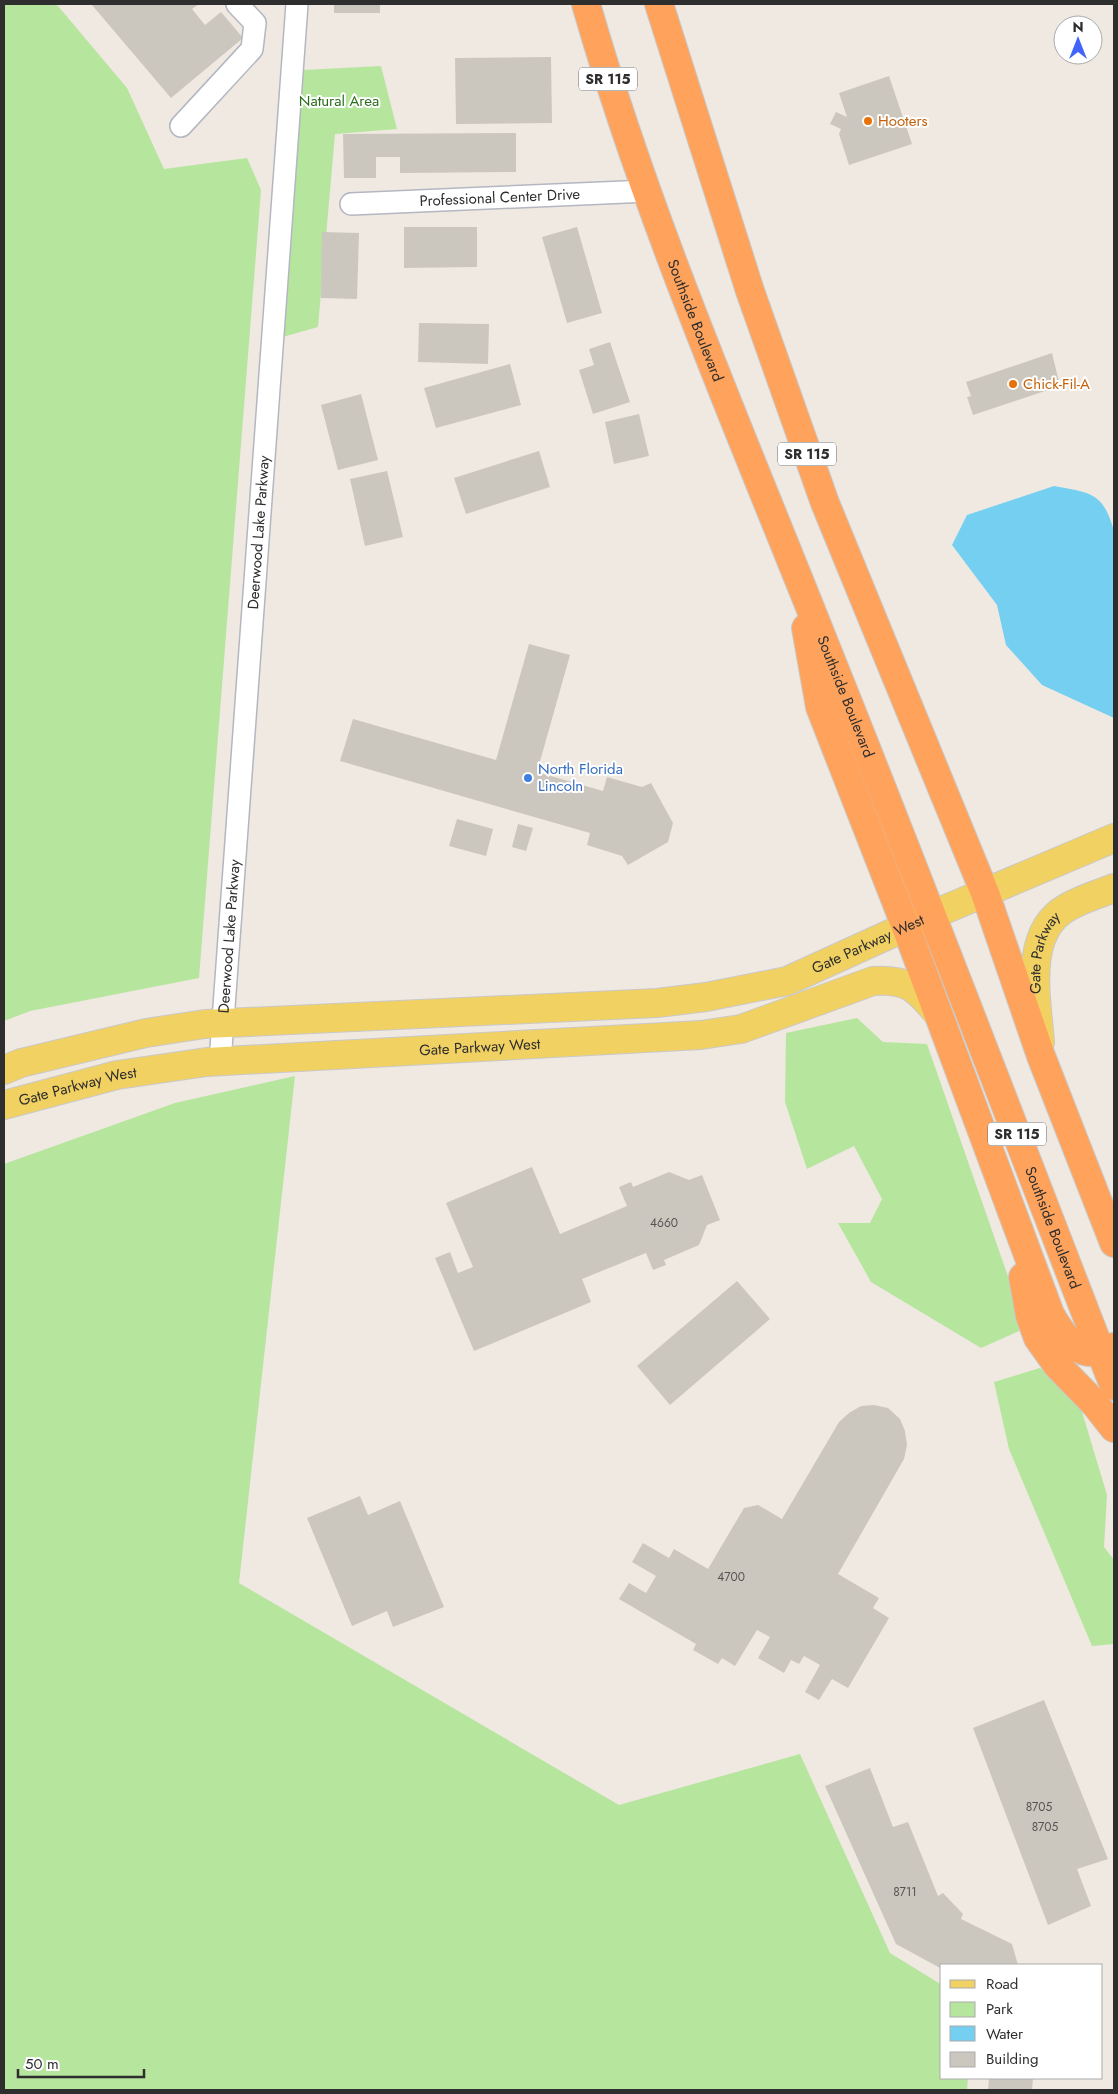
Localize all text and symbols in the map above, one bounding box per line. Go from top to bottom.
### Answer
north arrow [1053,15,1103,65]
text: N [1072,17,1084,37]
road number: SR 115 [579,68,637,90]
park label: Natural Area [299,90,379,112]
place label: Hooters [878,110,928,132]
marker: Hooters [862,115,874,127]
street label: Professional Center Drive [419,183,581,212]
street label: Southside Boulevard [662,256,729,385]
place label: Chick-Fil-A [1023,373,1090,395]
marker: Chick-Fil-A [1007,378,1019,390]
road number: SR 115 [778,442,836,466]
street label: Deerwood Lake Parkway [242,454,275,610]
street label: Southside Boulevard [811,632,880,761]
place label: North Florida Lincoln [538,758,623,797]
marker: North Florida Lincoln [522,772,534,784]
street label: Deerwood Lake Parkway [213,858,246,1014]
street label: Gate Parkway [1024,906,1066,994]
street label: Gate Parkway West [808,909,928,979]
street label: Gate Parkway West [419,1033,541,1061]
street label: Gate Parkway West [16,1061,138,1112]
road number: SR 115 [988,1122,1046,1146]
street label: Southside Boulevard [1019,1163,1086,1292]
house number: 4660 [650,1214,678,1232]
house number: 4700 [717,1568,745,1586]
house number: 8705 [1026,1798,1053,1816]
house number: 8705 [1032,1818,1059,1836]
house number: 8711 [893,1883,917,1901]
legend [940,1964,1103,2079]
text: Road [986,1973,1018,1995]
text: Park [986,1998,1013,2020]
text: Water [986,2023,1024,2045]
scale bar [18,2046,144,2078]
text: Building [986,2048,1038,2070]
text: 50 m [25,2053,59,2075]

